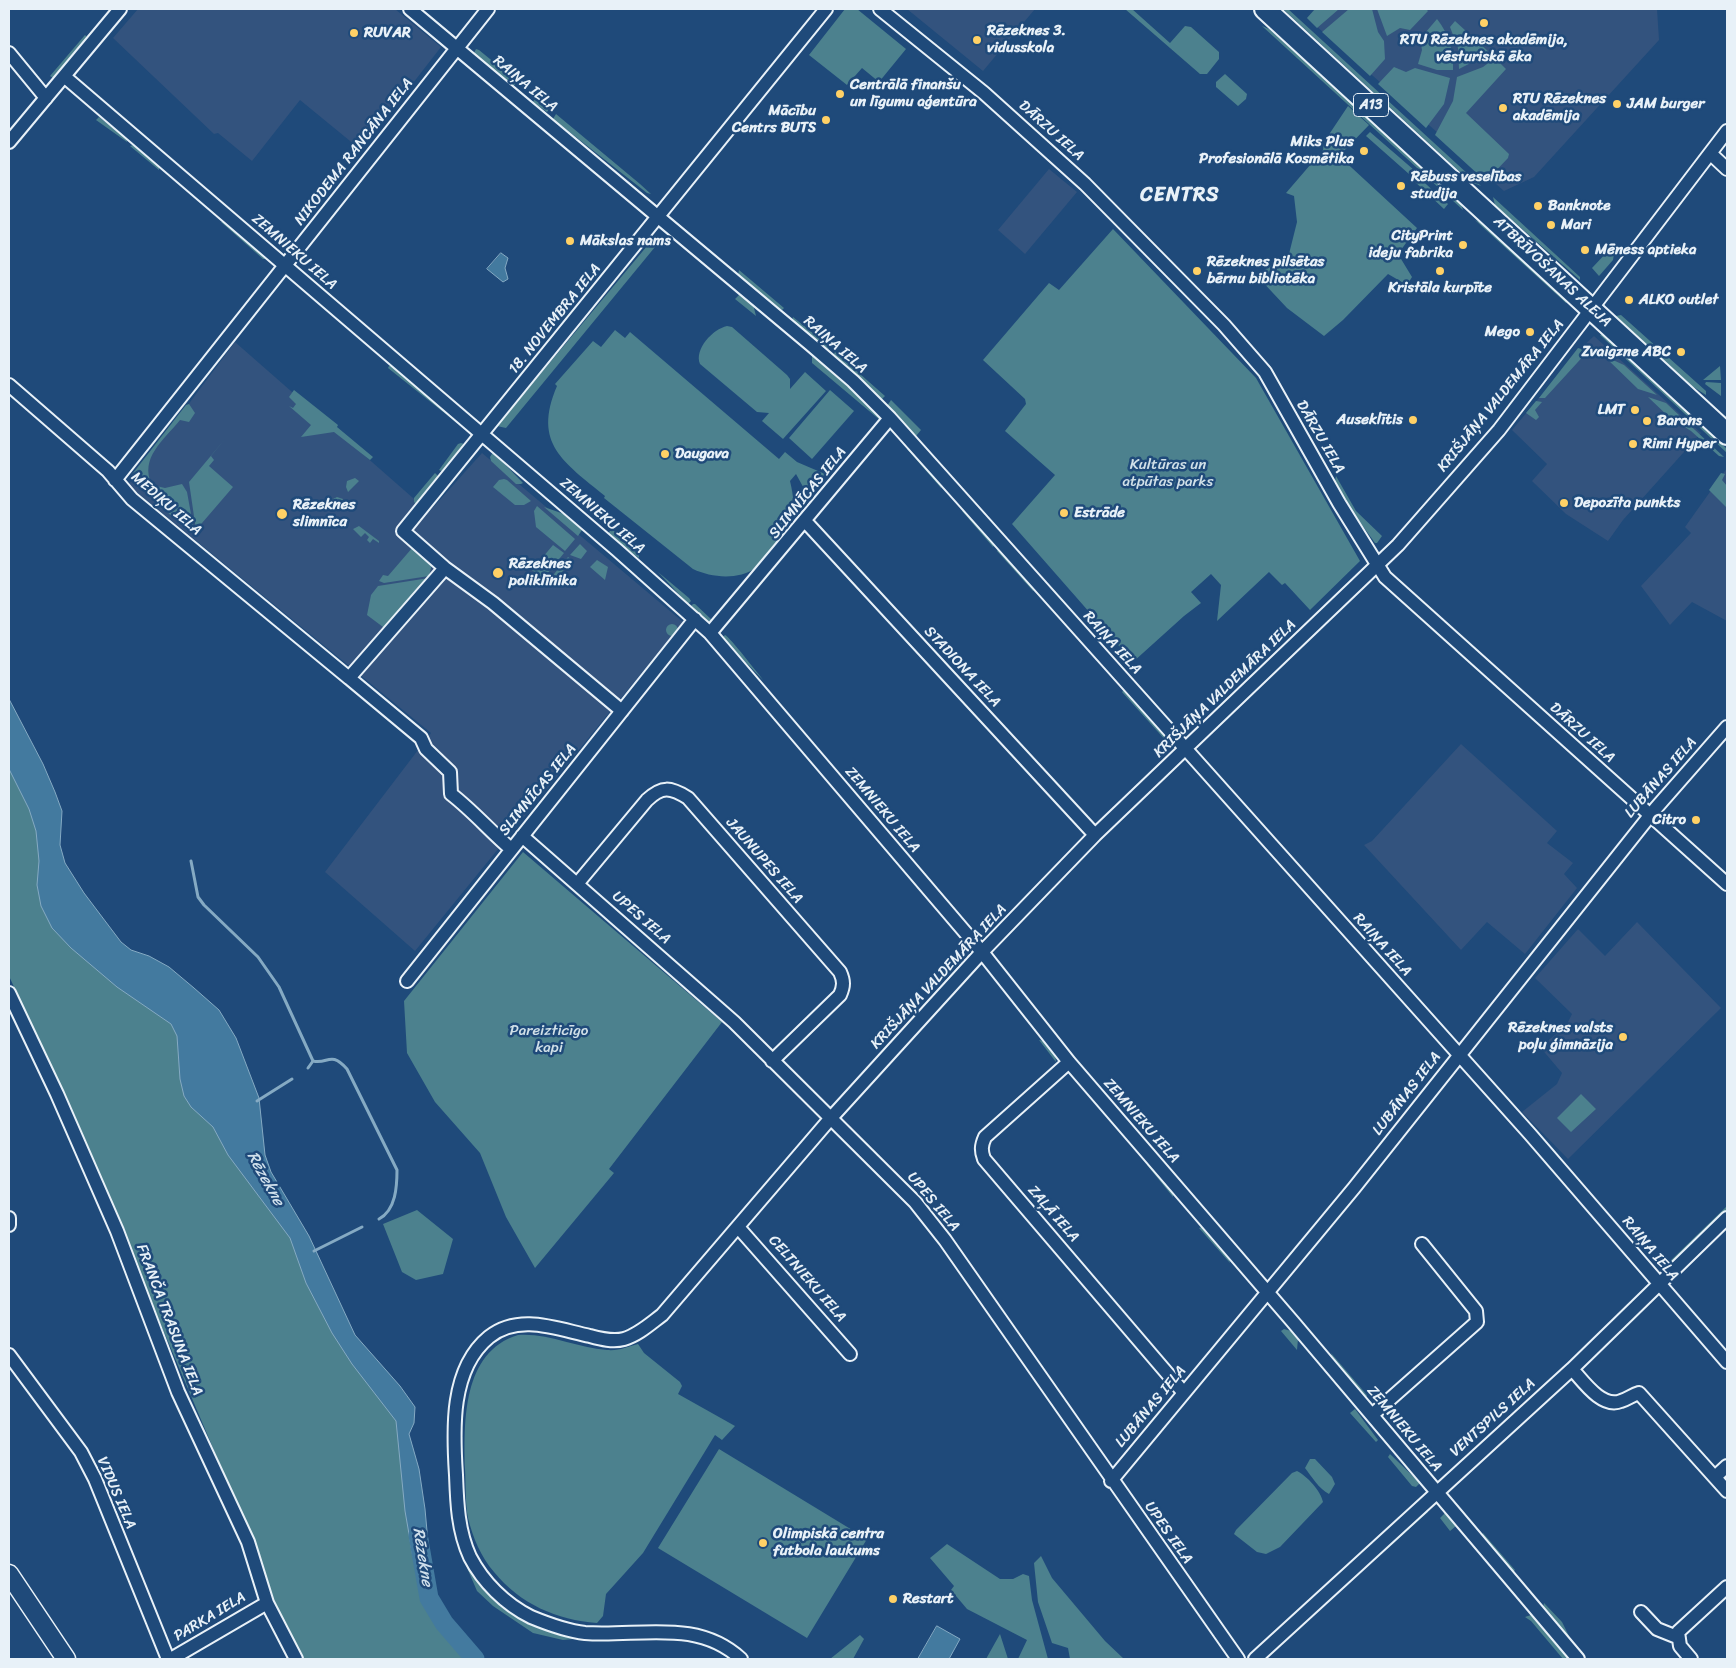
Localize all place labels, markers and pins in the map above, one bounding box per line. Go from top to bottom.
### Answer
marker: RTU Rēzeknes akadēmija, vēsturiskā ēka [1478,17,1490,29]
place label: Rēzeknes 3. vidusskola [987,22,1066,57]
place label: RUVAR [364,24,411,42]
marker: RUVAR [348,27,360,39]
place label: RTU Rēzeknes akadēmija, vēsturiskā ēka [1400,31,1568,66]
marker: Rēzeknes 3. vidusskola [971,34,983,46]
place label: Centrālā finanšu un līgumu aģentūra [850,76,977,111]
marker: Centrālā finanšu un līgumu aģentūra [834,88,846,100]
place label: RTU Rēzeknes akadēmija [1513,90,1606,125]
place label: JAM burger [1627,95,1704,113]
marker: JAM burger [1611,98,1623,110]
place label: Mācību Centrs BUTS [732,102,816,137]
marker: RTU Rēzeknes akadēmija [1497,102,1509,114]
marker: Mācību Centrs BUTS [820,114,832,126]
place label: Miks Plus Profesionālā Kosmētika [1199,133,1354,168]
marker: Miks Plus Profesionālā Kosmētika [1358,145,1370,157]
place label: Rēbuss veselības studija [1411,168,1521,203]
marker: Rēbuss veselības studija [1395,180,1407,192]
place label: Banknote [1548,197,1611,215]
marker: Banknote [1532,200,1544,212]
place label: Mari [1561,216,1591,234]
marker: Mari [1545,219,1557,231]
place label: CityPrint ideju fabrika [1368,227,1453,262]
place label: Mākslas nams [580,232,671,250]
marker: Mākslas nams [564,235,576,247]
marker: CityPrint ideju fabrika [1457,239,1469,251]
place label: Mēness aptieka [1595,241,1697,259]
marker: Mēness aptieka [1579,244,1591,256]
place label: Rēzeknes pilsētas bērnu bibliotēka [1207,253,1324,288]
marker: Rēzeknes pilsētas bērnu bibliotēka [1191,265,1203,277]
marker: Kristāla kurpīte [1434,265,1446,277]
place label: Kristāla kurpīte [1388,279,1492,297]
place label: ALKO outlet [1639,291,1718,309]
marker: ALKO outlet [1623,294,1635,306]
place label: Mego [1485,323,1520,341]
marker: Mego [1524,326,1536,338]
place label: Zvaigzne ABC [1582,343,1671,361]
marker: Zvaigzne ABC [1675,346,1687,358]
place label: LMT [1598,401,1625,419]
marker: LMT [1629,404,1641,416]
place label: Auseklītis [1337,411,1403,429]
place label: Barons [1657,412,1702,430]
marker: Auseklītis [1407,414,1419,426]
marker: Barons [1641,415,1653,427]
place label: Rimi Hyper [1643,435,1716,453]
marker: Rimi Hyper [1627,438,1639,450]
place label: Daugava [675,445,729,463]
marker: Daugava [659,448,671,460]
place label: Depozīta punkts [1574,494,1680,512]
place label: Rēzeknes slimnīca [293,496,355,531]
marker: Depozīta punkts [1558,497,1570,509]
place label: Estrāde [1074,504,1125,522]
marker: Rēzeknes slimnīca [275,507,289,521]
marker: Estrāde [1058,507,1070,519]
place label: Rēzeknes poliklīnika [509,555,577,590]
marker: Rēzeknes poliklīnika [491,566,505,580]
place label: Citro [1652,811,1686,829]
marker: Citro [1690,814,1702,826]
place label: Rēzeknes valsts poļu ģimnāzija [1508,1019,1613,1054]
marker: Rēzeknes valsts poļu ģimnāzija [1617,1031,1629,1043]
place label: Olimpiskā centra futbola laukums [773,1525,884,1560]
marker: Olimpiskā centra futbola laukums [757,1537,769,1549]
place label: Restart [903,1590,954,1608]
marker: Restart [887,1593,899,1605]

